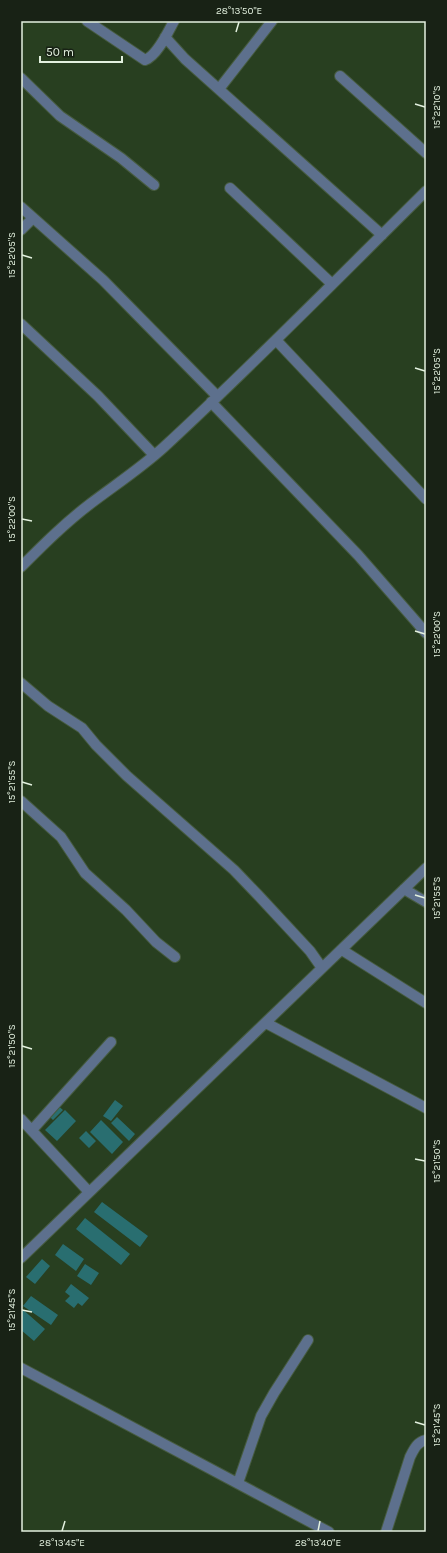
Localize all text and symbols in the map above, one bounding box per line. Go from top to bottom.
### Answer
text: 28°13'50"E [216,5,262,17]
scale bar [40,38,122,64]
text: 50 m [46,45,74,59]
text: 15°22'10"S [431,85,443,129]
text: 15°22'05"S [6,232,18,278]
text: 15°22'05"S [431,348,443,394]
text: 15°22'00"S [6,496,18,542]
text: 15°22'00"S [431,611,443,657]
text: 15°21'55"S [6,760,18,804]
text: 15°21'55"S [431,876,443,920]
text: 15°21'50"S [6,1024,18,1068]
text: 15°21'50"S [431,1139,443,1183]
text: 15°21'45"S [6,1288,18,1332]
text: 15°21'45"S [431,1403,443,1447]
text: 28°13'45"E [39,1537,85,1549]
text: 28°13'40"E [295,1537,341,1549]

